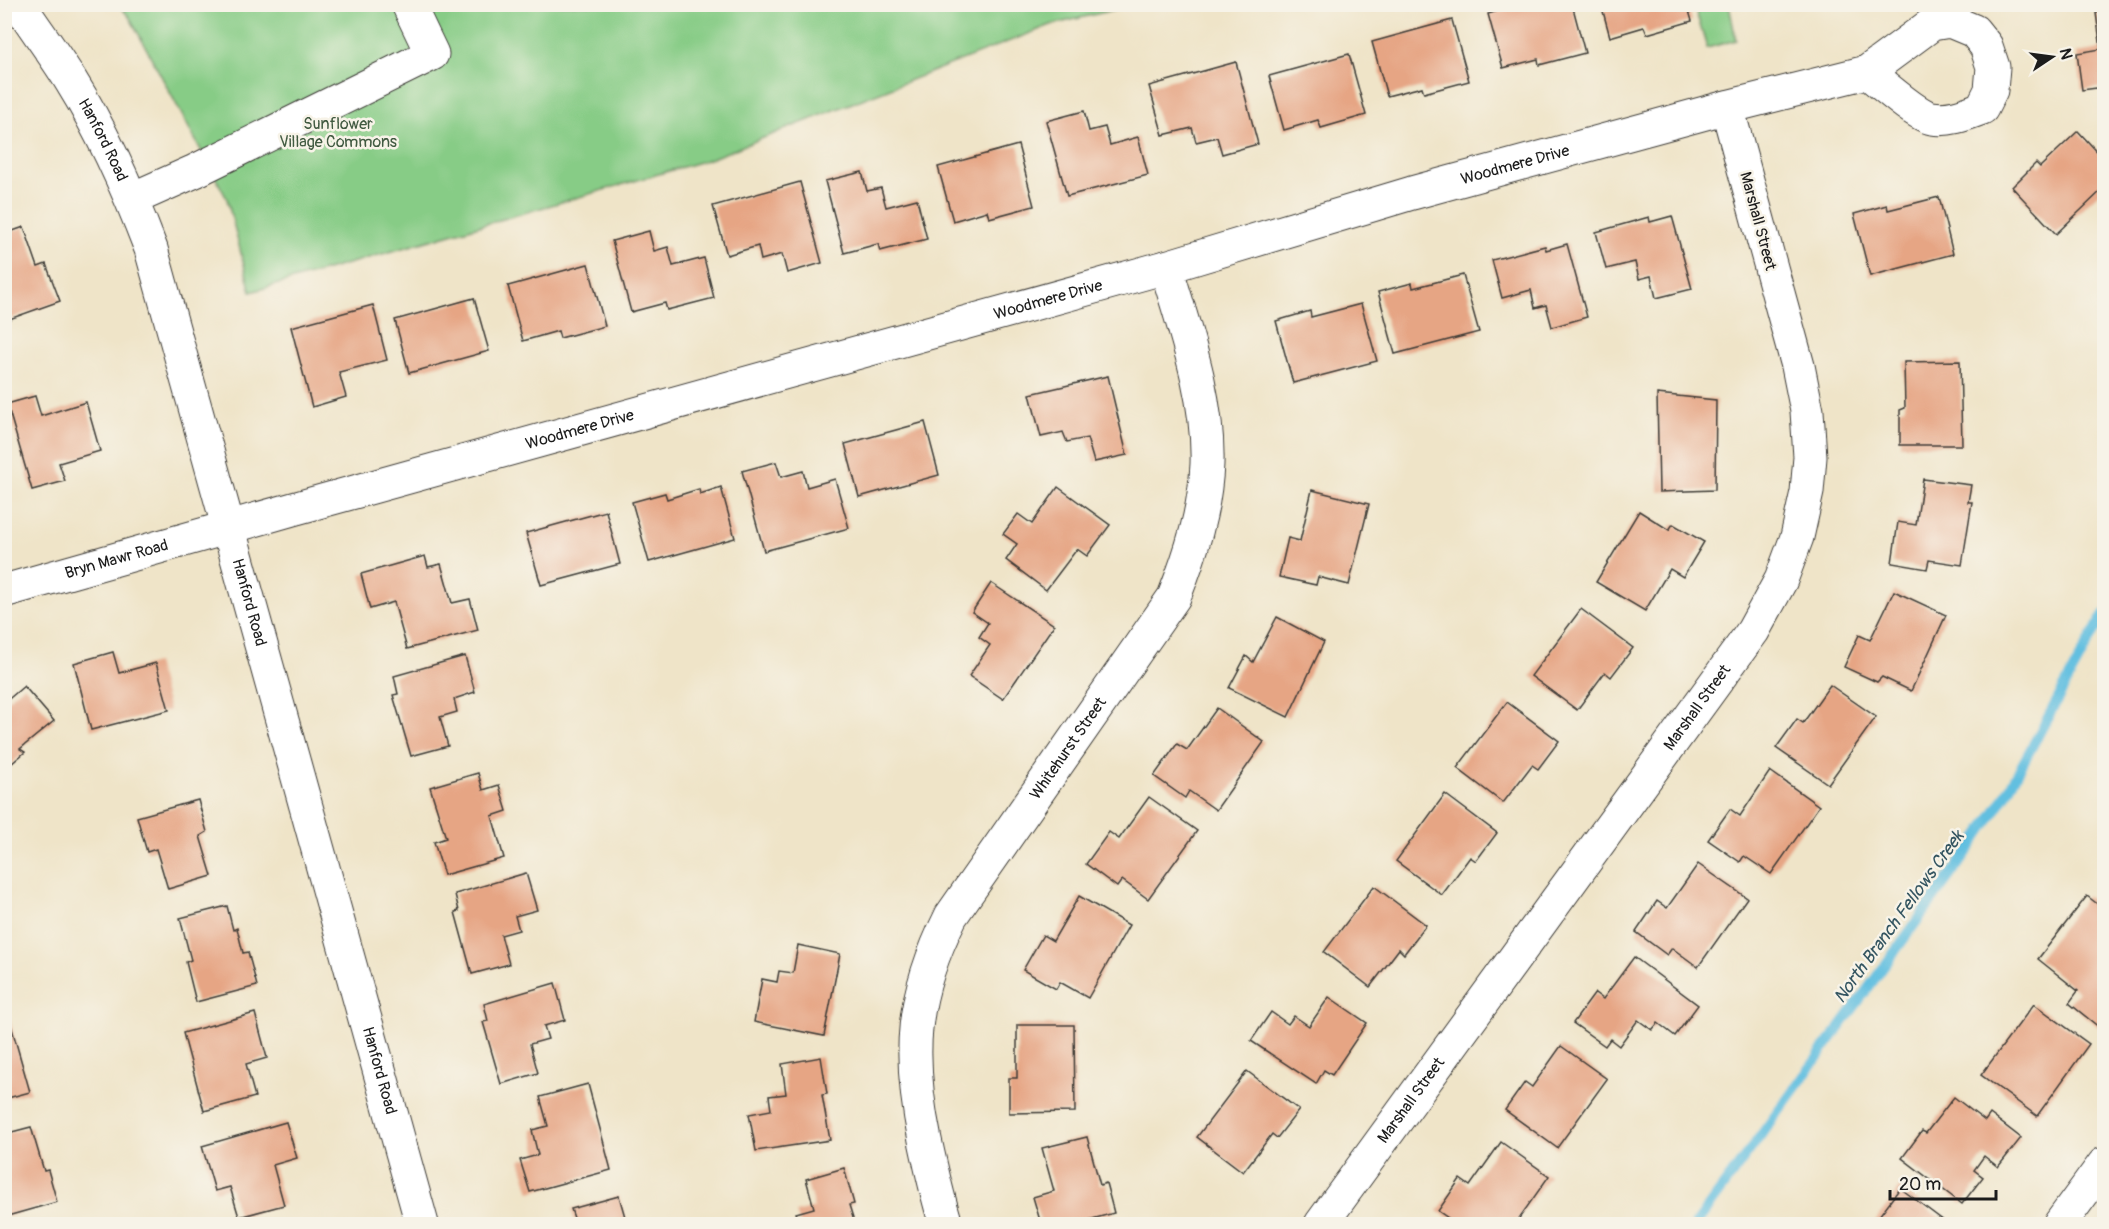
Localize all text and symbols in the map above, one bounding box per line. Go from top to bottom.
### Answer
north arrow [2022,27,2082,87]
text: N [2055,46,2077,62]
street label: Hanford Road [74,95,132,184]
park label: Sunflower Village Commons [279,114,397,152]
street label: Woodmere Drive [1458,140,1572,189]
street label: Marshall Street [1735,170,1781,273]
street label: Woodmere Drive [992,275,1105,324]
street label: Woodmere Drive [523,405,636,454]
street label: Bryn Mawr Road [63,535,170,583]
street label: Hanford Road [227,556,271,648]
street label: Marshall Street [1659,660,1736,754]
street label: Whitehurst Street [1026,693,1111,803]
water label: North Branch Fellows Creek [1829,825,1970,1008]
street label: Hanford Road [358,1024,401,1117]
street label: Marshall Street [1373,1053,1449,1147]
scale bar [1890,1163,1996,1201]
text: 20 m [1899,1173,1941,1196]

